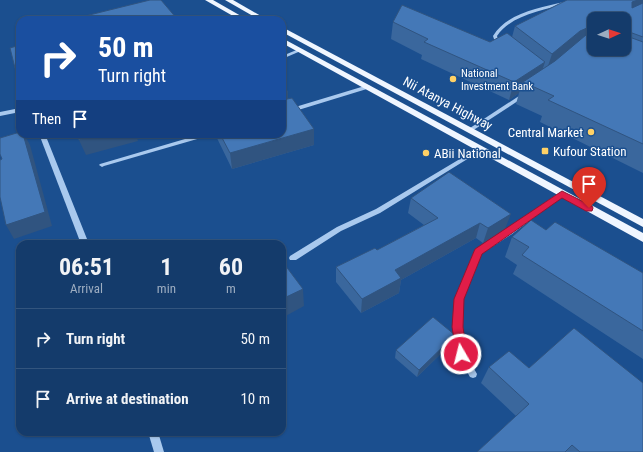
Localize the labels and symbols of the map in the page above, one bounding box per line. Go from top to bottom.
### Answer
north arrow [587,12,631,56]
place label: National Investment Bank [461,67,533,93]
street label: Nii Atanya Highway [401,74,496,134]
marker: National Investment Bank [448,74,458,84]
place label: Central Market [508,125,583,140]
marker: Central Market [586,127,596,137]
place label: Kufour Station [553,144,627,159]
place label: ABii National [434,146,501,161]
marker: Kufour Station [540,146,550,156]
marker: ABii National [421,148,431,158]
pin [572,167,606,208]
position arrow [440,333,482,375]

